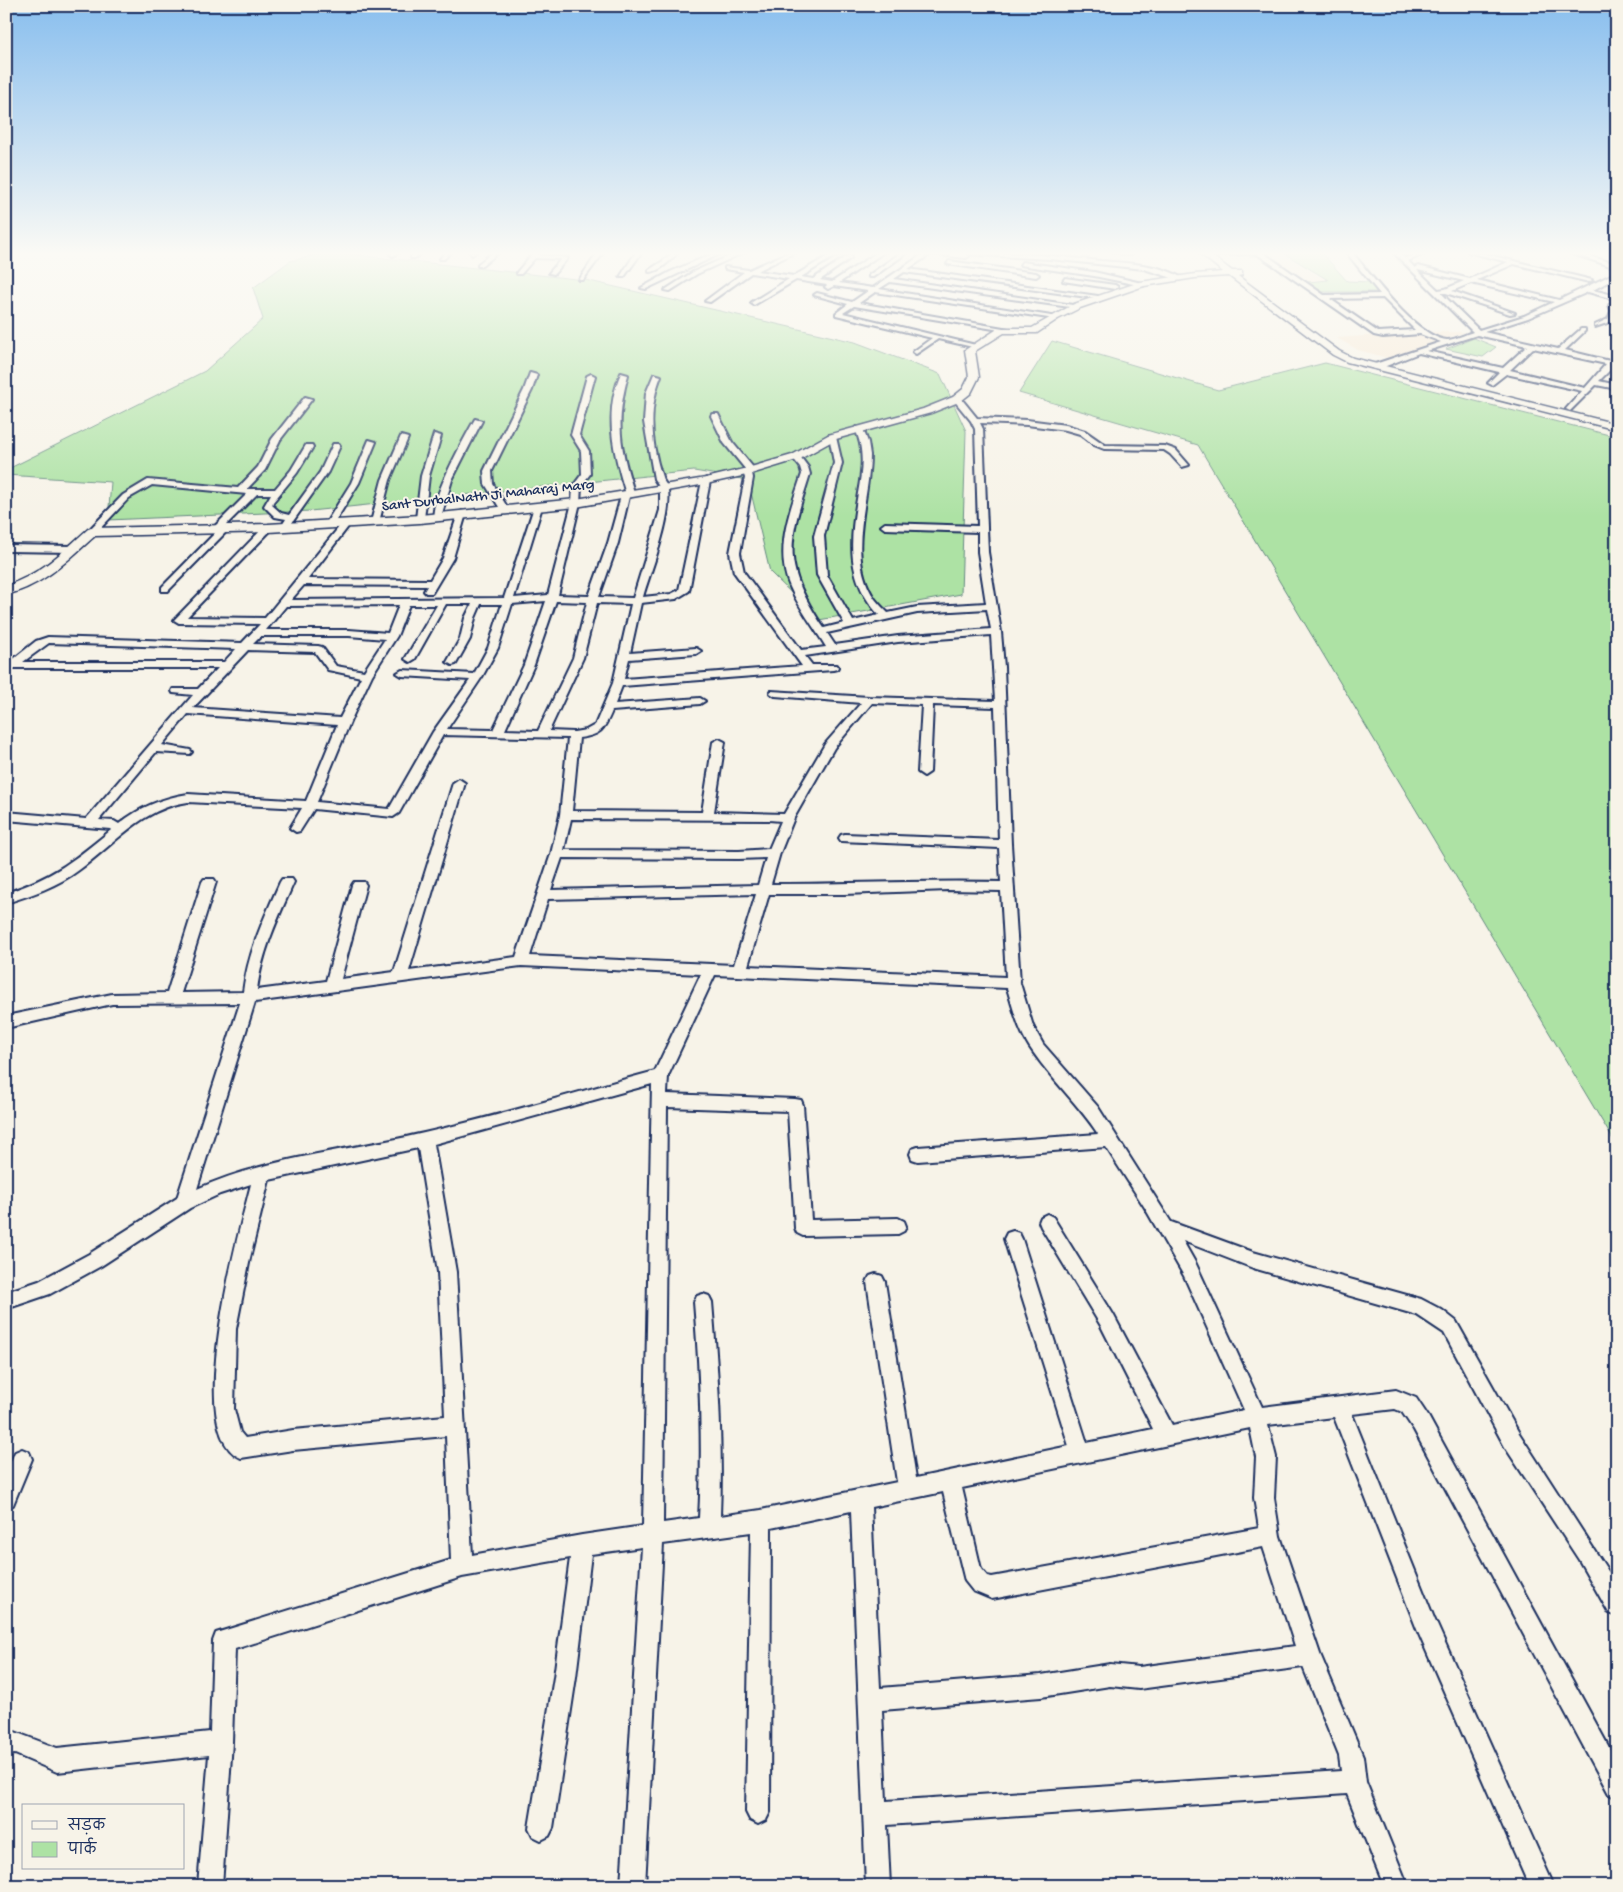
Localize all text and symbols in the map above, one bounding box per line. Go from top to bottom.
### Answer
street label: Sant DurbalNath Ji Maharaj Marg [381,476,595,516]
legend [22,1804,185,1870]
text: सड़क [67,1818,106,1836]
text: पार्क [67,1837,98,1860]

